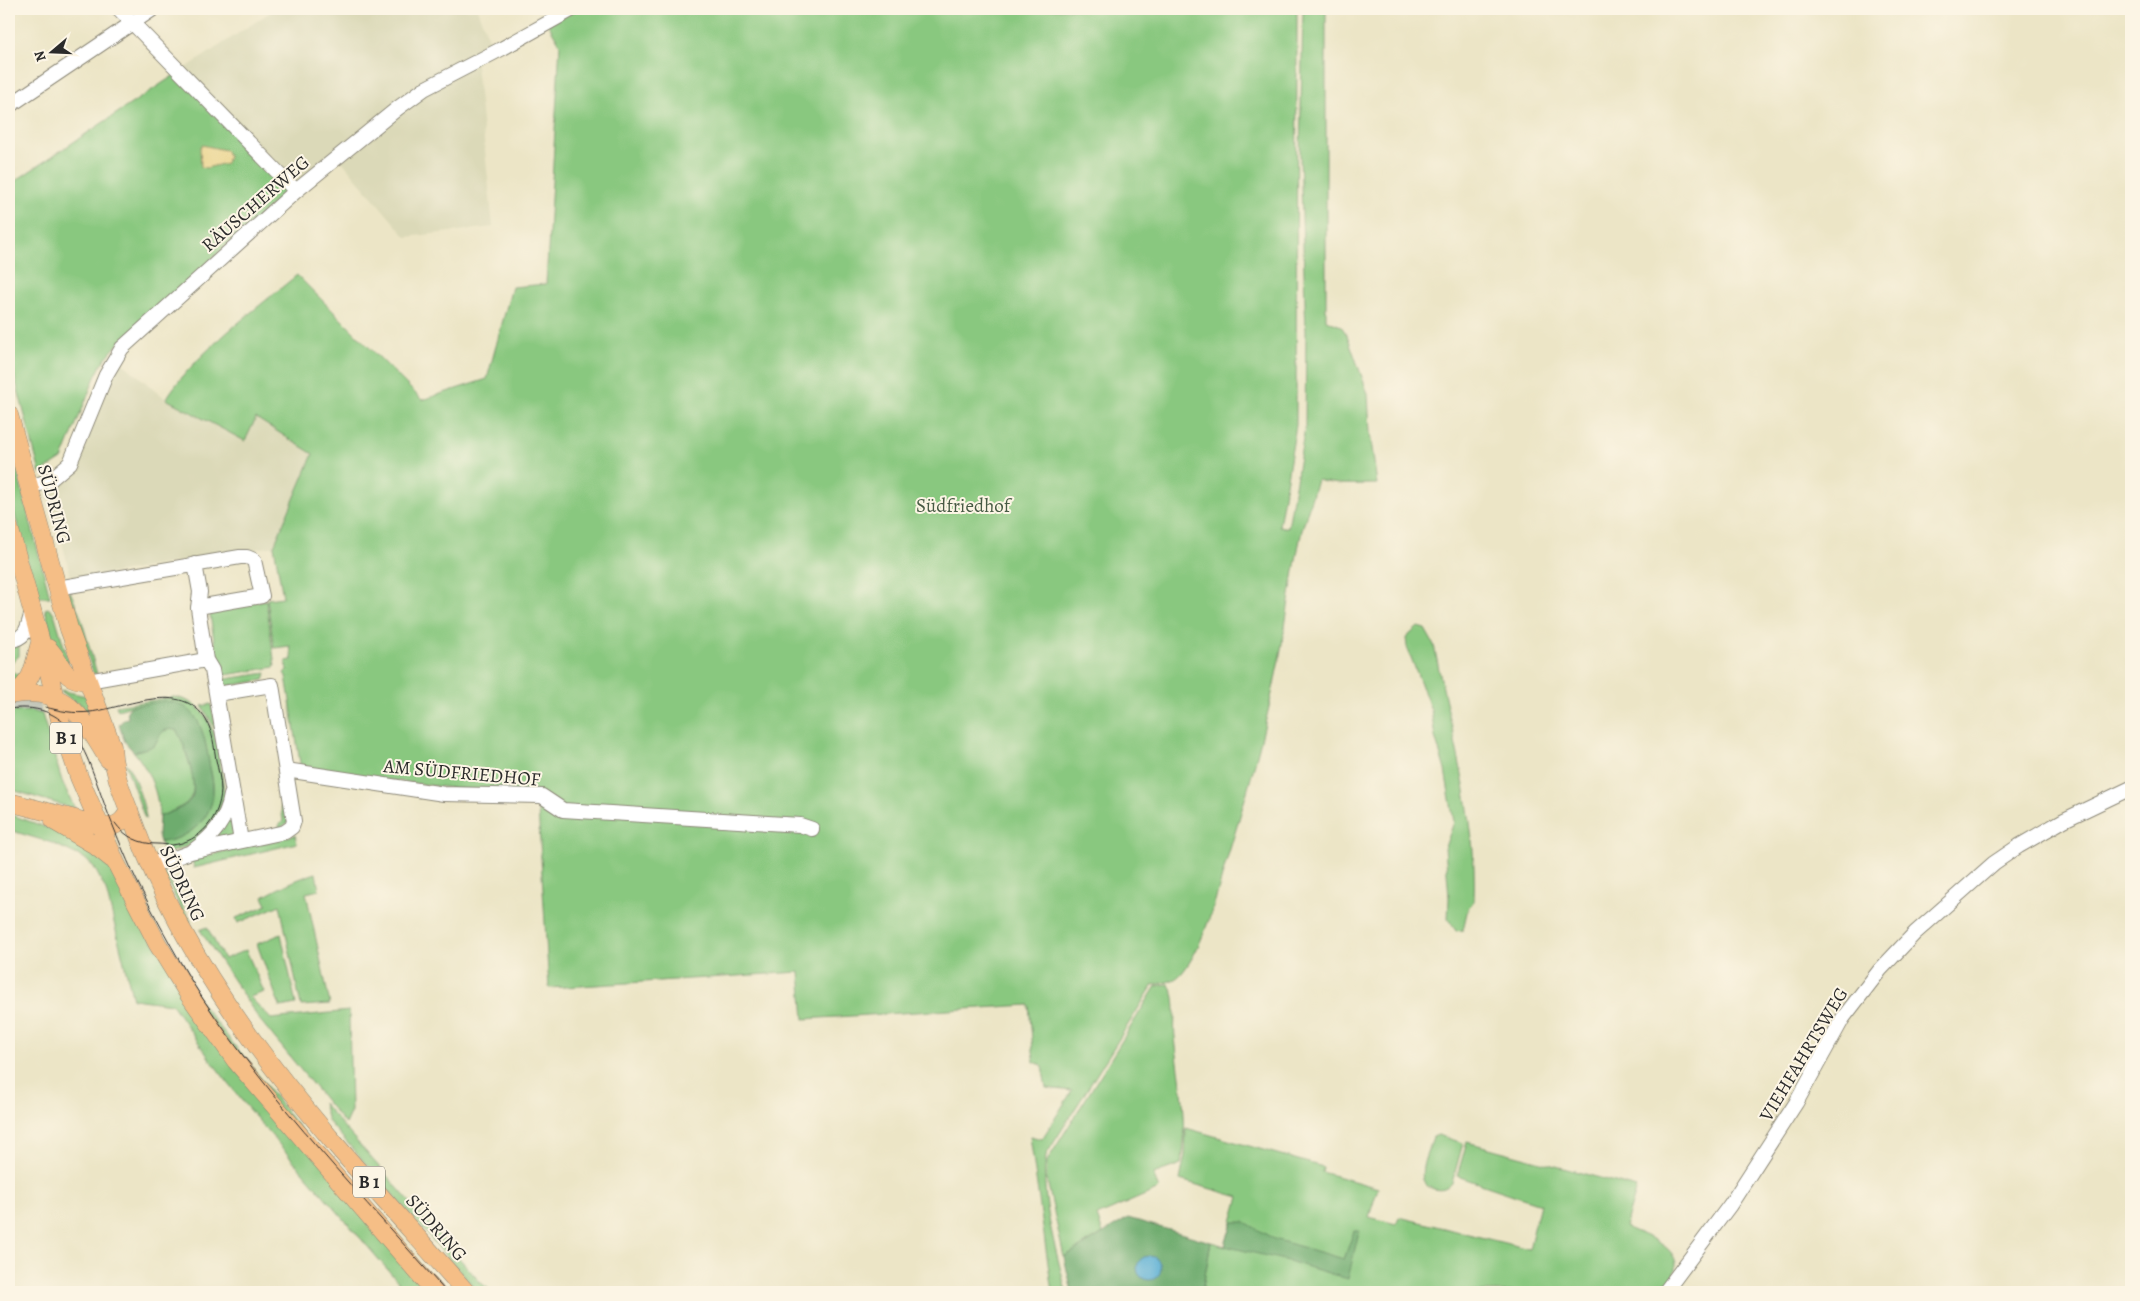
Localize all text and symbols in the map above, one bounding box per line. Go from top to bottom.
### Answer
north arrow [28,28,78,78]
text: N [30,48,51,64]
street label: RÄUSCHERWEG [196,150,315,258]
street label: SÜDRING [31,462,77,547]
park label: Südfriedhof [916,493,1013,519]
road number: B 1 [50,722,82,754]
street label: AM SÜDFRIEDHOF [381,753,542,793]
street label: SÜDRING [153,841,211,926]
street label: VIEHFAHRTSWEG [1753,983,1854,1127]
road number: B 1 [353,1166,385,1198]
street label: SÜDRING [400,1188,473,1267]

